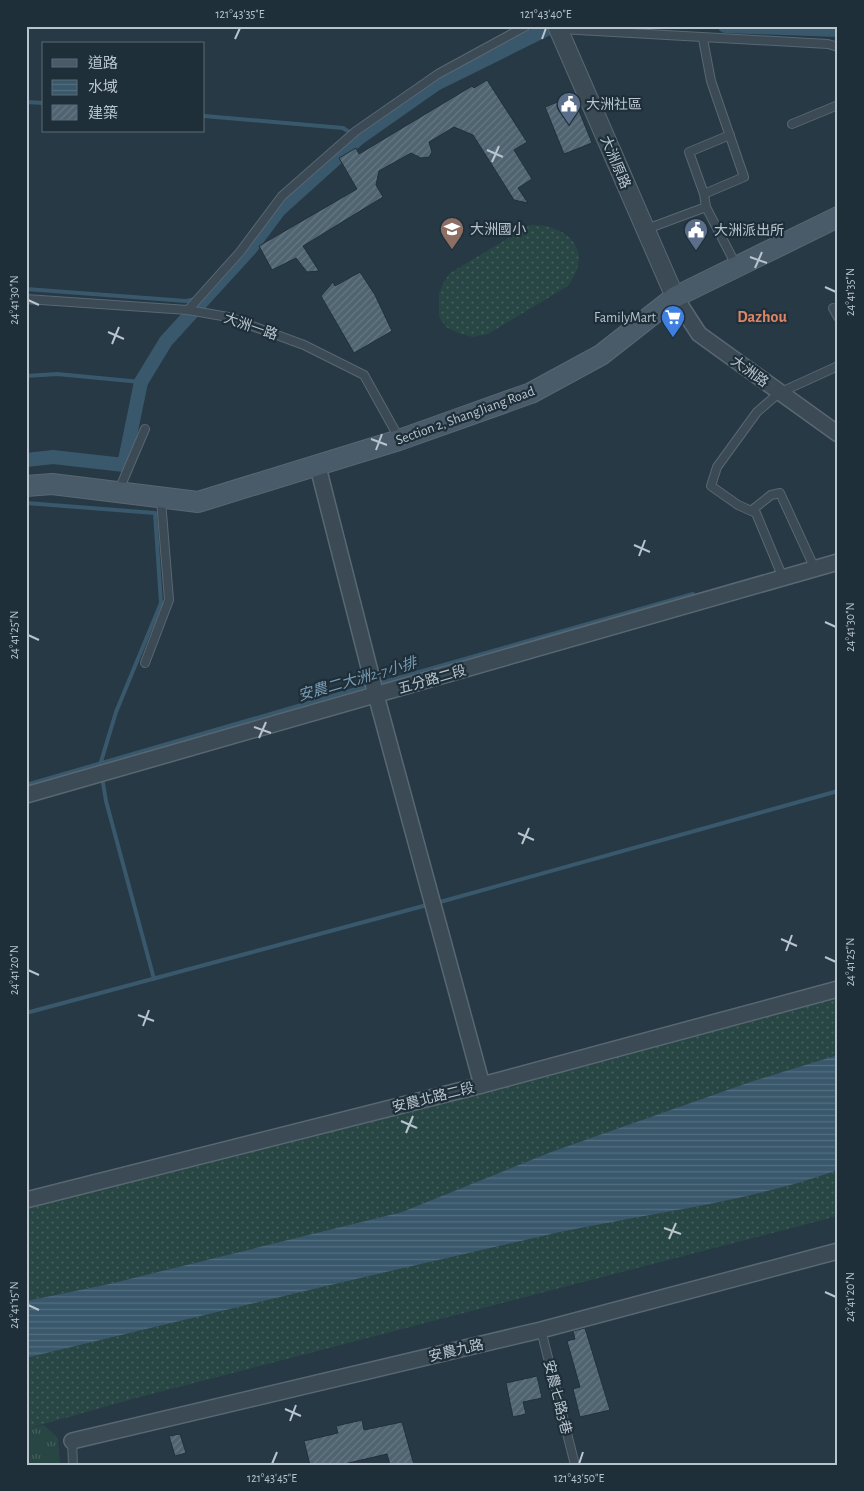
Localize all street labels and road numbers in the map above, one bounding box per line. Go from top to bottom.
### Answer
street label: 大洲原路 [598,133,634,191]
street label: 大洲一路 [222,309,280,343]
street label: 大洲路 [728,352,772,390]
street label: Section 2, ShangJiang Road [394,384,537,448]
street label: 五分路二段 [396,663,468,696]
street label: 安農北路二段 [390,1079,476,1115]
street label: 安農九路 [427,1337,485,1364]
street label: 安農七路3巷 [541,1359,574,1436]

